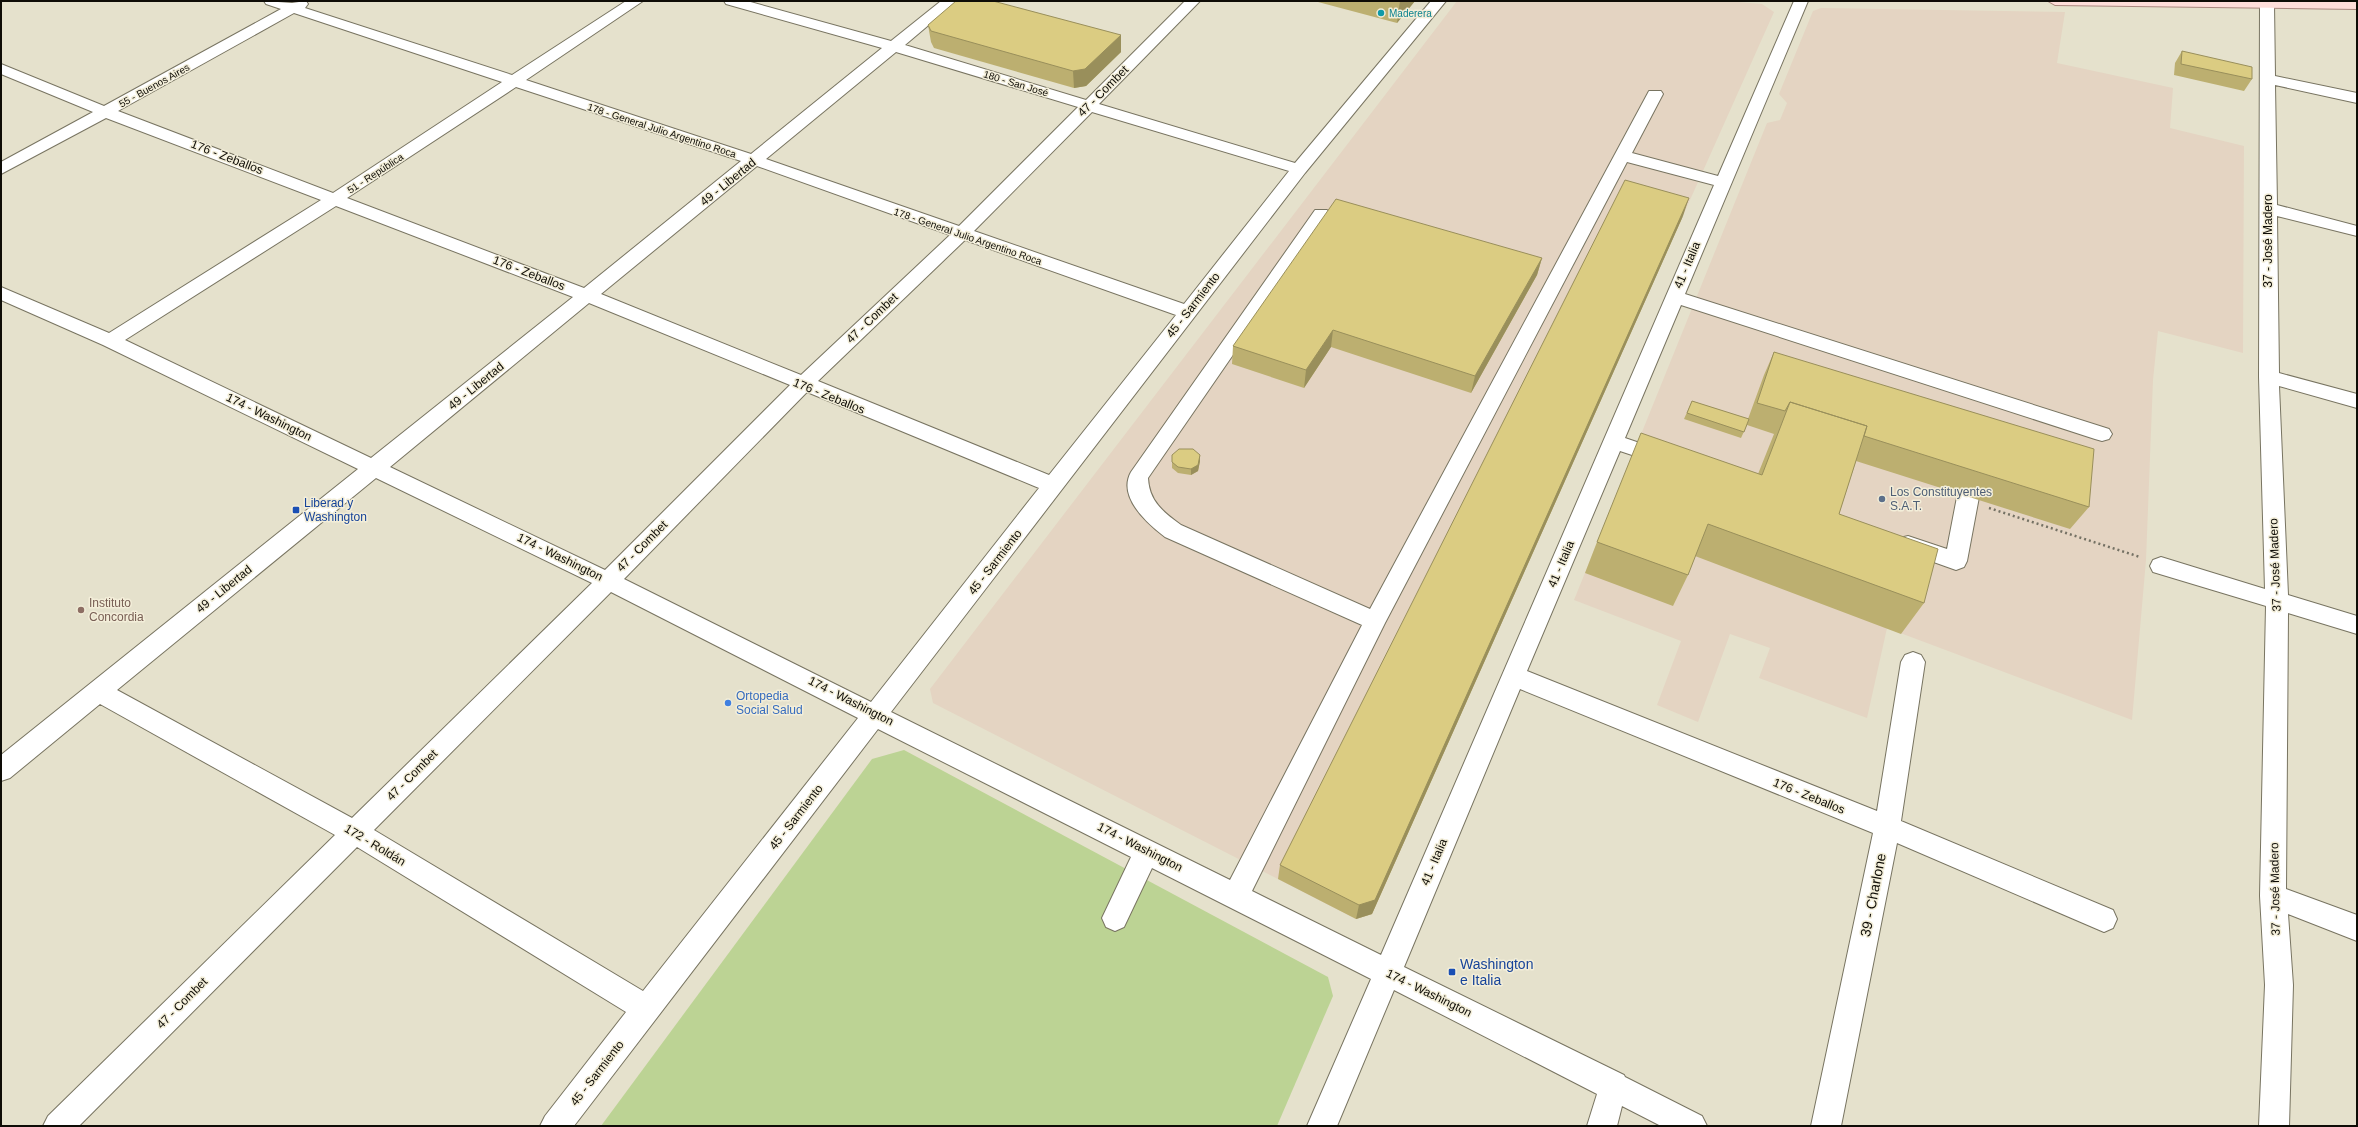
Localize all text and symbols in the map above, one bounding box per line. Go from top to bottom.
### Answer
marker: Maderera [1376,8,1386,18]
place label: Maderera [1389,8,1432,19]
street label: 55 - Buenos Aires [117,61,191,109]
street label: 47 - Combet [1075,62,1132,119]
street label: 180 - San José [982,68,1050,99]
street label: 178 - General Julio Argentino Roca [586,101,738,160]
street label: 176 - Zeballos [189,137,265,177]
street label: 51 - República [345,151,406,196]
street label: 49 - Libertad [697,155,759,209]
street label: 37 - José Madero [2261,194,2275,288]
street label: 178 - General Julio Argentino Roca [892,206,1044,267]
street label: 41 - Italia [1671,239,1703,290]
street label: 176 - Zeballos [491,253,567,293]
street label: 45 - Sarmiento [1163,269,1223,340]
street label: 47 - Combet [843,290,901,346]
street label: 49 - Libertad [445,359,507,413]
street label: 176 - Zeballos [791,375,867,417]
street label: 174 - Washington [224,390,314,444]
place label: Los Constituyentes S.A.T. [1890,485,1992,513]
marker: Los Constituyentes S.A.T. [1877,494,1887,504]
place label: Liberad y Washington [304,496,367,524]
marker: Liberad y Washington [291,505,301,515]
street label: 47 - Combet [614,517,671,574]
street label: 37 - José Madero [2266,518,2284,612]
street label: 45 - Sarmiento [965,526,1025,597]
street label: 174 - Washington [515,530,605,584]
street label: 41 - Italia [1545,538,1577,589]
street label: 49 - Libertad [193,562,255,616]
place label: Instituto Concordia [89,596,144,624]
marker: Instituto Concordia [76,605,86,615]
street label: 174 - Washington [806,674,896,728]
place label: Ortopedia Social Salud [736,689,803,717]
marker: Ortopedia Social Salud [723,698,733,708]
street label: 47 - Combet [384,746,441,803]
street label: 176 - Zeballos [1771,775,1847,817]
street label: 45 - Sarmiento [766,781,826,852]
street label: 174 - Washington [1095,820,1185,874]
street label: 172 - Roldán [342,821,408,869]
street label: 41 - Italia [1418,836,1450,887]
street label: 37 - José Madero [2267,842,2283,936]
street label: 39 - Charlone [1857,852,1889,938]
place label: Washington e Italia [1460,956,1533,988]
street label: 174 - Washington [1384,966,1474,1020]
marker: Washington e Italia [1447,967,1457,977]
street label: 47 - Combet [154,974,211,1031]
street label: 45 - Sarmiento [567,1037,627,1108]

